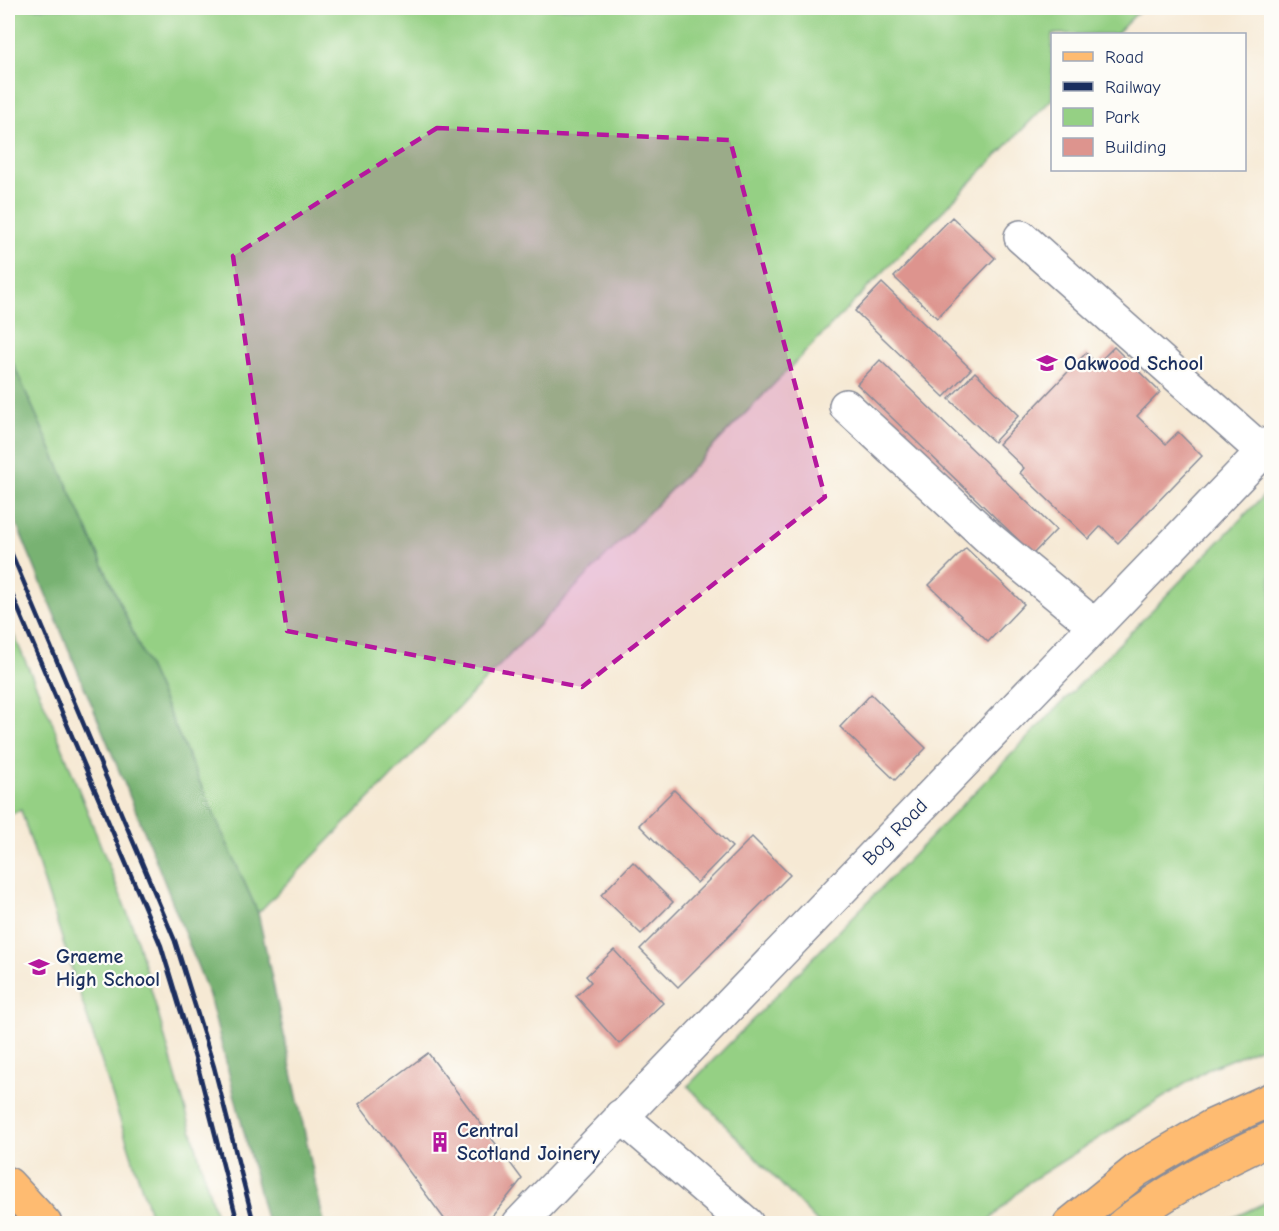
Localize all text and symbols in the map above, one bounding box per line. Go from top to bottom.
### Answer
legend [1051,33,1246,171]
text: Road [1105,47,1144,68]
text: Railway [1105,77,1162,98]
text: Park [1105,107,1140,128]
text: Building [1105,137,1167,158]
school or university icon: Oakwood School [1035,351,1059,375]
place label: Oakwood School [1064,352,1204,375]
street label: Bog Road [858,794,932,870]
place label: Graeme High School [56,945,160,991]
school or university icon: Graeme High School [27,955,51,979]
place label: Central Scotland Joinery [457,1119,601,1165]
building icon: Central Scotland Joinery [428,1130,452,1154]

